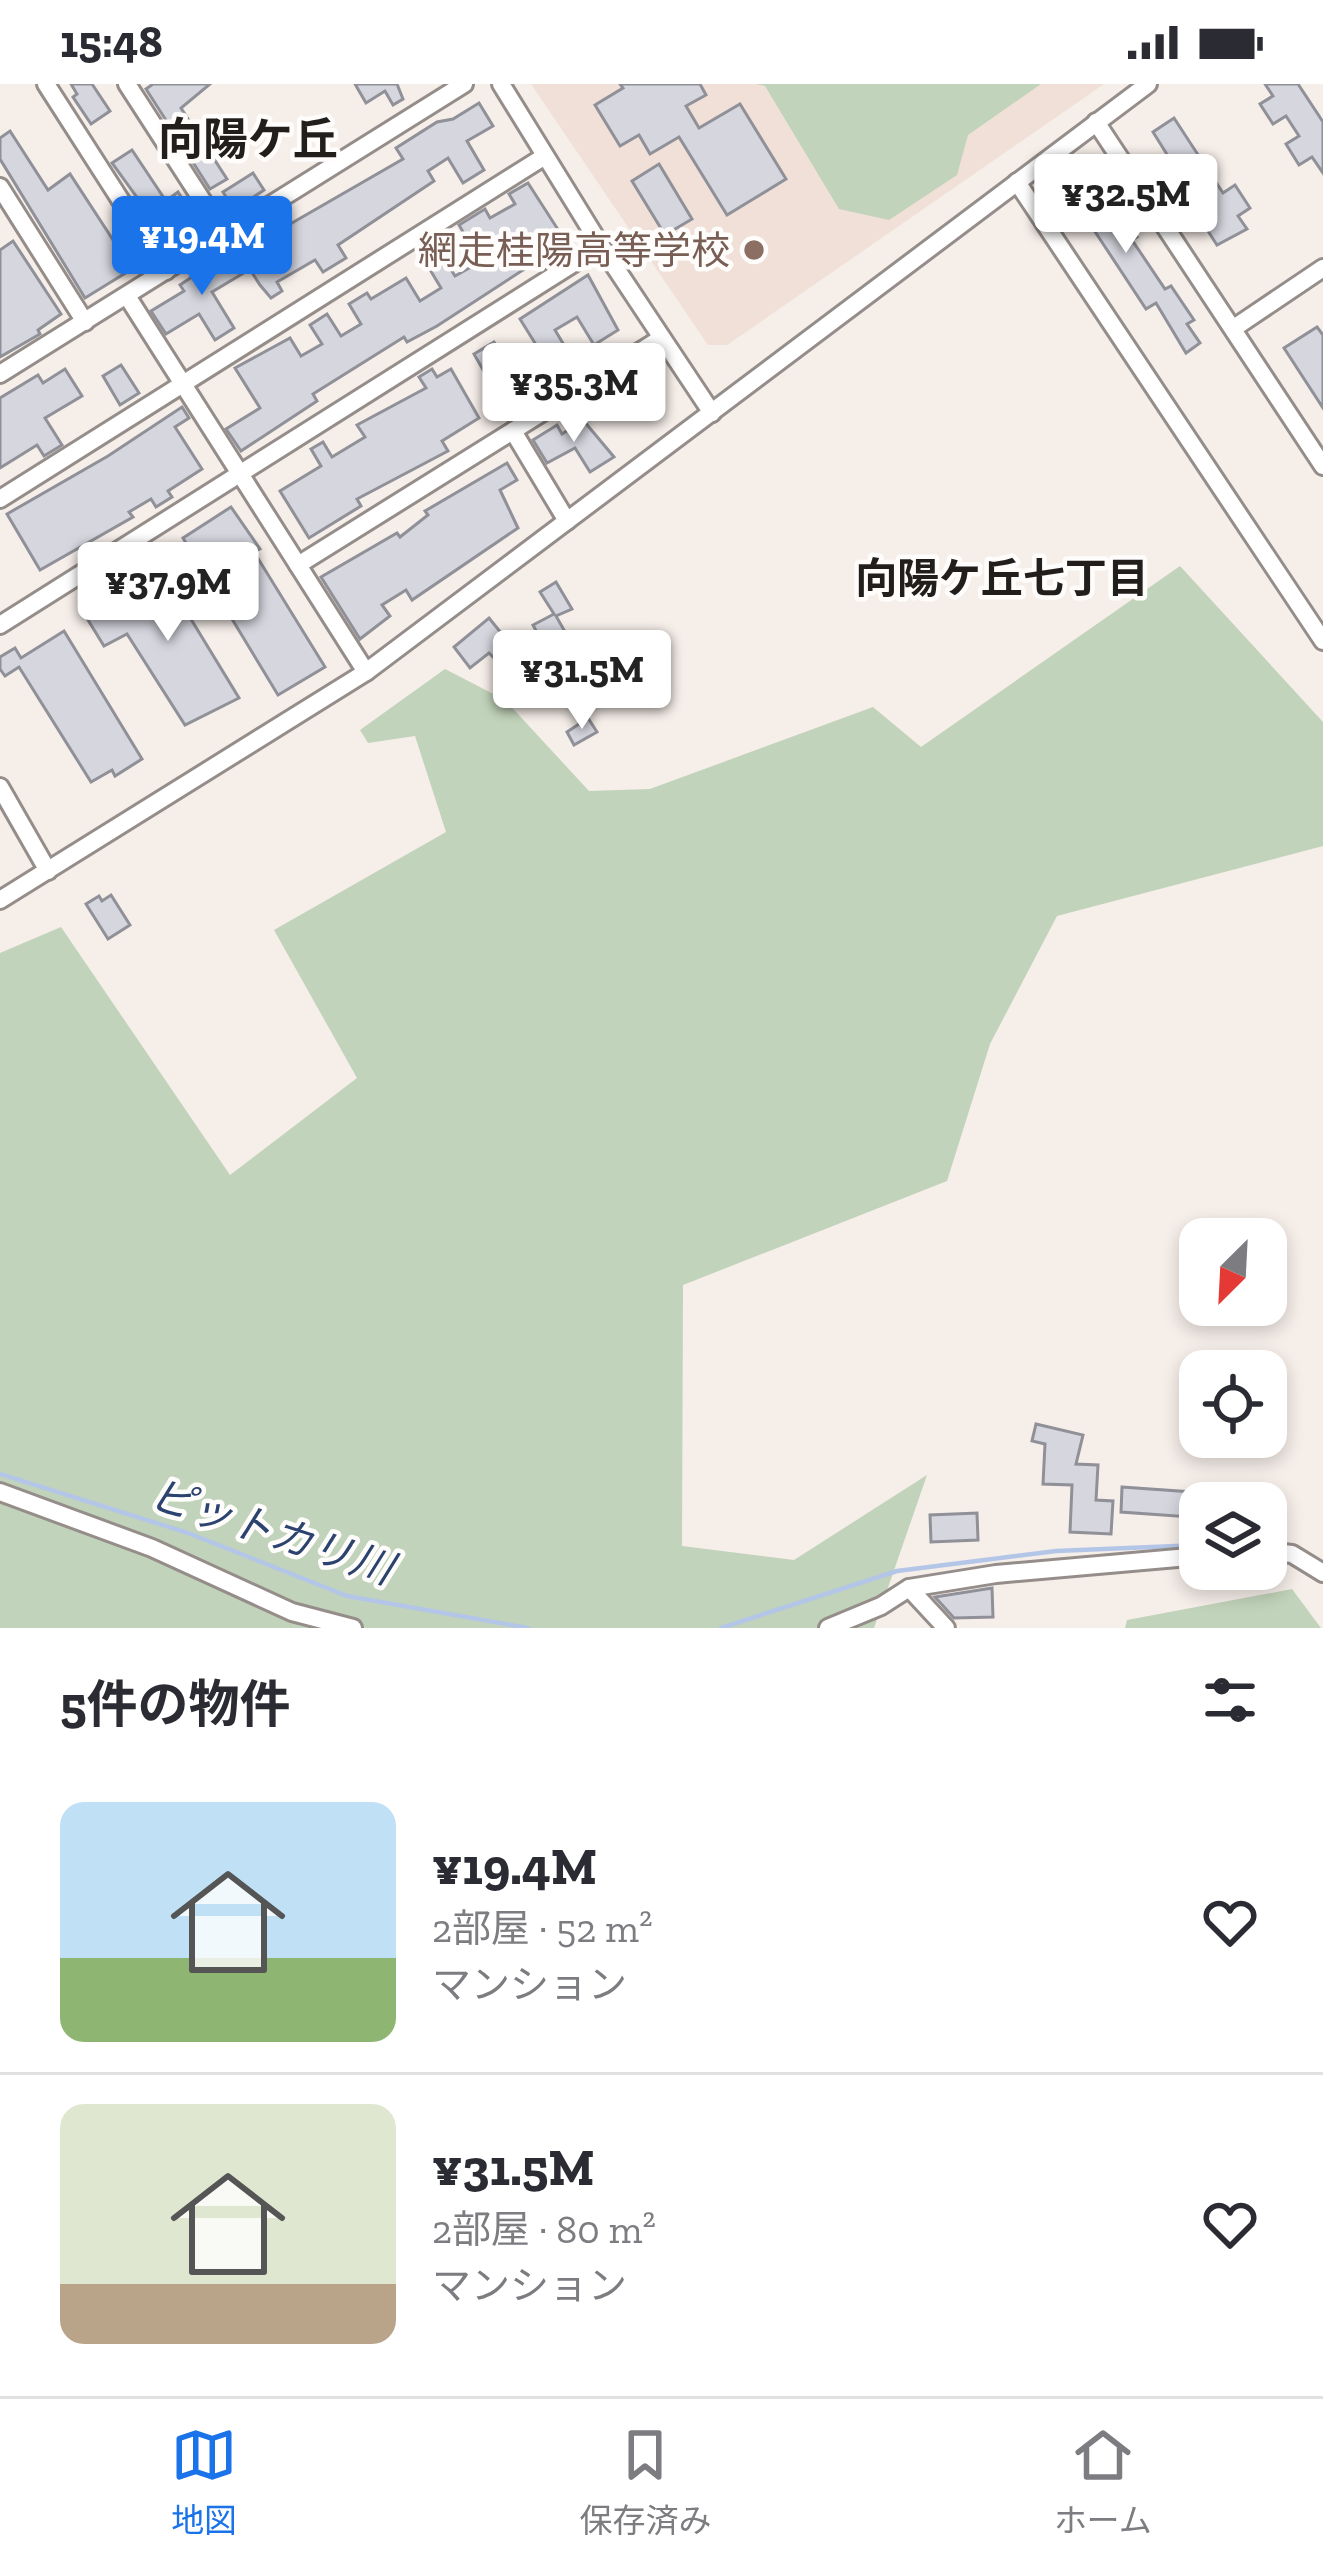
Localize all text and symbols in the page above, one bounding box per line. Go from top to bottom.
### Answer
text: 15:48 [60,15,163,69]
district label: 向陽ケ丘 [158,113,338,167]
pin: ¥32.5M [1028,154,1224,256]
text: ¥32.5M [1061,169,1191,216]
pin: ¥19.4M [104,196,300,298]
text: ¥19.4M [139,211,265,258]
place label: 網走桂陽高等学校 [418,227,730,274]
marker: 網走桂陽高等学校 [741,237,767,263]
pin: ¥35.3M [476,343,672,445]
text: ¥35.3M [509,358,639,405]
pin: ¥37.9M [70,542,266,644]
district label: 向陽ケ丘七丁目 [855,553,1149,604]
text: ¥37.9M [105,557,231,604]
pin: ¥31.5M [484,630,680,732]
text: ¥31.5M [520,645,644,692]
north arrow [1179,1218,1287,1326]
map controls [1179,1218,1287,1590]
button: locate [1179,1350,1287,1458]
water label: ピットカリ川 [144,1468,403,1596]
button: layers [1179,1482,1287,1590]
icon: filters [1197,1667,1263,1733]
text: 5件の物件 [60,1674,291,1735]
text: ¥19.4M [432,1836,597,1897]
icon: home [156,1850,300,1994]
icon: heart [1197,1889,1263,1955]
text: 2部屋 · 52 m² [432,1905,652,1952]
text: マンション [432,1961,627,2008]
text: ¥31.5M [432,2137,594,2198]
icon: home [156,2152,300,2296]
icon: heart [1197,2191,1263,2257]
text: 2部屋 · 80 m² [432,2206,656,2253]
text: マンション [432,2262,627,2309]
tab: 地図 [171,2422,237,2542]
tab: 保存済み [579,2422,711,2542]
tab: ホーム [1054,2422,1152,2542]

